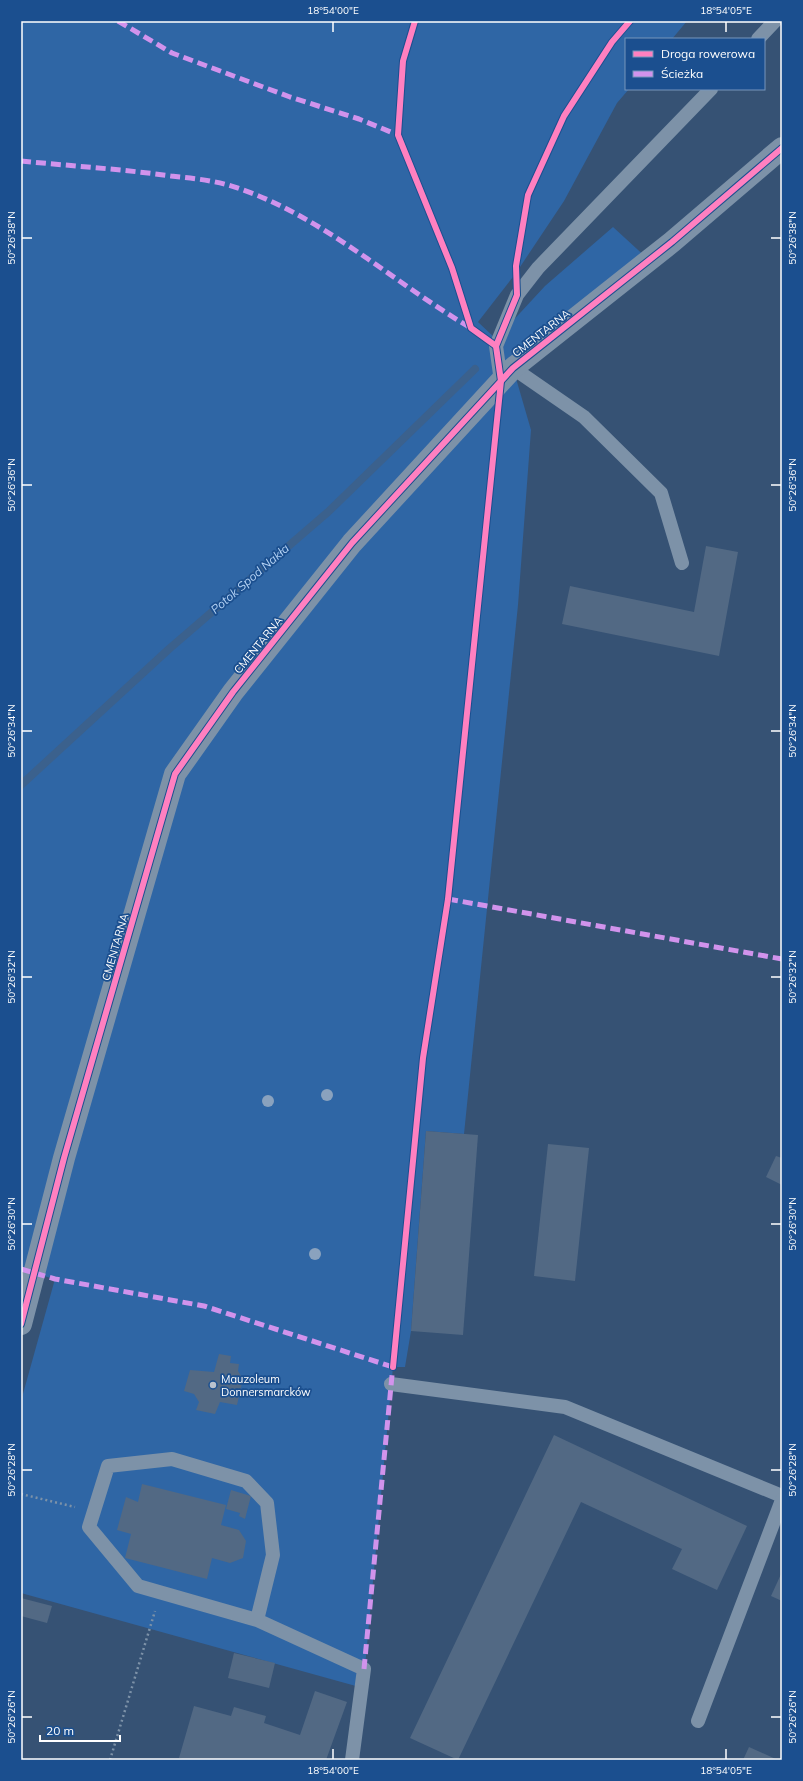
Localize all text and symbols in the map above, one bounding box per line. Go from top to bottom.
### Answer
text: 18°54'00"E [307,4,359,17]
text: 18°54'05"E [700,4,752,17]
legend [625,38,765,90]
text: Droga rowerowa [661,46,755,61]
text: Ścieżka [661,66,703,81]
text: 50°26'38"N [5,211,18,265]
text: 50°26'38"N [786,211,799,265]
street label: CMENTARNA [509,306,573,360]
text: 50°26'36"N [5,458,18,512]
text: 50°26'36"N [786,458,799,512]
water label: Potok Spod Nakła [207,541,292,617]
street label: CMENTARNA [231,614,285,676]
text: 50°26'34"N [5,704,18,758]
text: 50°26'34"N [786,704,799,758]
street label: CMENTARNA [99,912,131,982]
text: 50°26'32"N [5,950,18,1004]
text: 50°26'32"N [786,950,799,1004]
text: 50°26'30"N [5,1197,18,1251]
text: 50°26'30"N [786,1197,799,1251]
place label: Mauzoleum Donnersmarcków [221,1372,311,1399]
marker: Mauzoleum Donnersmarcków [208,1380,218,1390]
text: 50°26'28"N [5,1443,18,1497]
text: 50°26'28"N [786,1443,799,1497]
text: 50°26'26"N [5,1690,18,1744]
text: 50°26'26"N [786,1690,799,1744]
scale bar [40,1717,120,1743]
text: 20 m [46,1723,74,1738]
text: 18°54'00"E [307,1764,359,1777]
text: 18°54'05"E [700,1764,752,1777]

